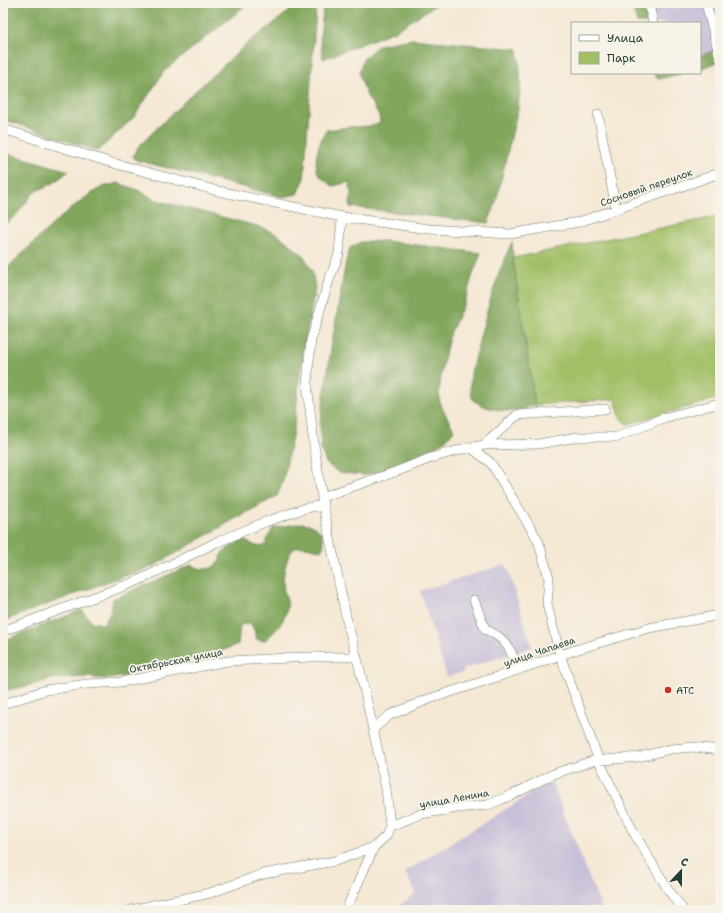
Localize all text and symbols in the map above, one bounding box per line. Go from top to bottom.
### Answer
legend [571,22,701,74]
text: Улица [607,30,644,46]
text: Парк [607,50,636,66]
street label: Сосновый переулок [598,165,695,209]
street label: улица Чапаева [502,633,577,670]
street label: Октябрьская улица [128,645,225,676]
place label: АТС [676,684,694,697]
marker: АТС [663,685,673,695]
street label: улица Ленина [418,786,491,811]
north arrow [661,851,701,891]
text: С [679,854,691,871]

